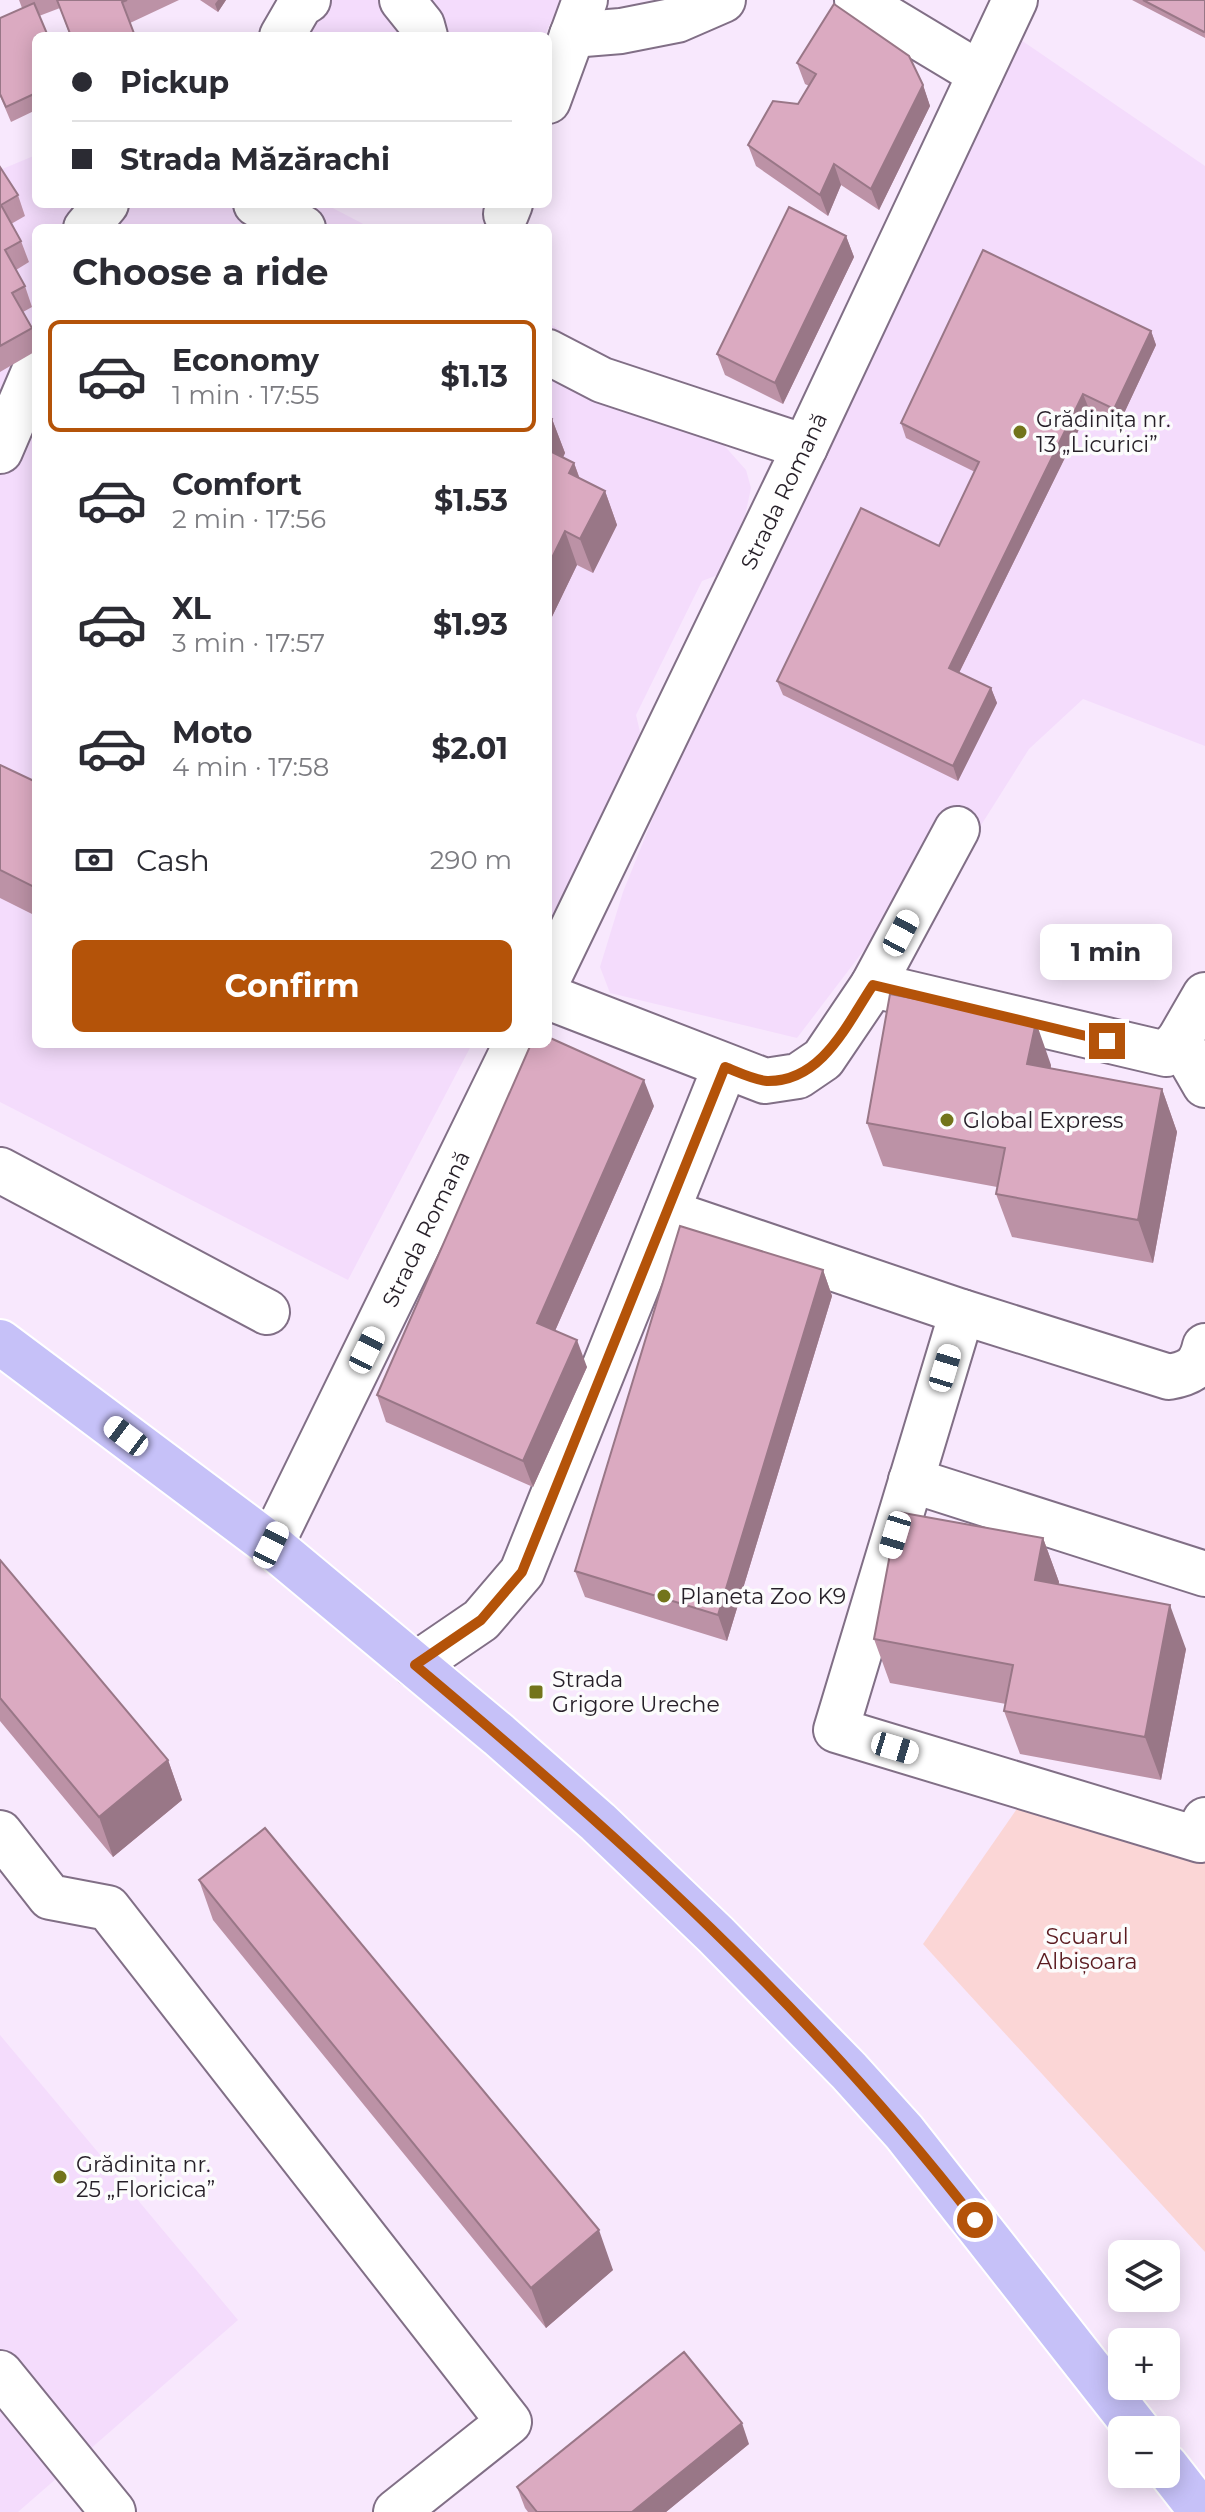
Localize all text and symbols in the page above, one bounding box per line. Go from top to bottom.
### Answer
text: Pickup [120,64,229,101]
text: Strada Măzărachi [120,141,390,178]
text: Choose a ride [72,250,329,294]
icon: car [76,340,148,412]
text: Economy [172,342,319,379]
text: $1.13 [441,358,508,395]
text: 1 min · 17:55 [172,379,320,411]
place label: Grădinița nr. 13 „Licurici” [1036,406,1171,458]
street label: Strada Romană [734,408,833,574]
marker: Grădinița nr. 13 „Licurici” [1011,423,1029,441]
icon: car [76,464,148,536]
text: Comfort [172,466,302,503]
text: $1.53 [434,482,508,519]
text: 2 min · 17:56 [172,503,326,535]
icon: car [76,588,148,660]
text: XL [172,590,211,627]
text: $1.93 [433,606,508,643]
text: 3 min · 17:57 [172,627,325,659]
icon: car [76,712,148,784]
text: Moto [172,714,253,751]
text: $2.01 [431,730,508,767]
text: 4 min · 17:58 [172,751,329,783]
icon: cash [72,838,116,882]
text: Cash [136,842,210,879]
text: 290 m [430,844,512,876]
car [879,906,923,960]
callout: 1 min [1041,925,1173,981]
text: 1 min [1071,936,1141,968]
button: Confirm [72,940,512,1032]
route end [1089,1023,1125,1059]
place label: Global Express [963,1107,1124,1134]
marker: Global Express [938,1111,956,1129]
street label: Strada Romană [376,1146,475,1312]
car [346,1323,388,1377]
car [927,1342,963,1394]
car [100,1412,152,1460]
car [877,1509,913,1561]
car [250,1518,292,1572]
place label: Planeta Zoo K9 [680,1583,846,1610]
marker: Planeta Zoo K9 [655,1587,673,1605]
place label: Strada Grigore Ureche [552,1666,720,1718]
marker: Strada Grigore Ureche [527,1683,545,1701]
car [869,1730,921,1766]
park label: Scuarul Albișoara [1037,1923,1137,1975]
place label: Grădinița nr. 25 „Floricica” [76,2151,215,2203]
marker: Grădinița nr. 25 „Floricica” [51,2168,69,2186]
route start [957,2202,993,2238]
map controls [1108,2240,1180,2488]
button: layers [1108,2240,1180,2312]
button: + [1108,2328,1180,2400]
button: − [1108,2416,1180,2488]

